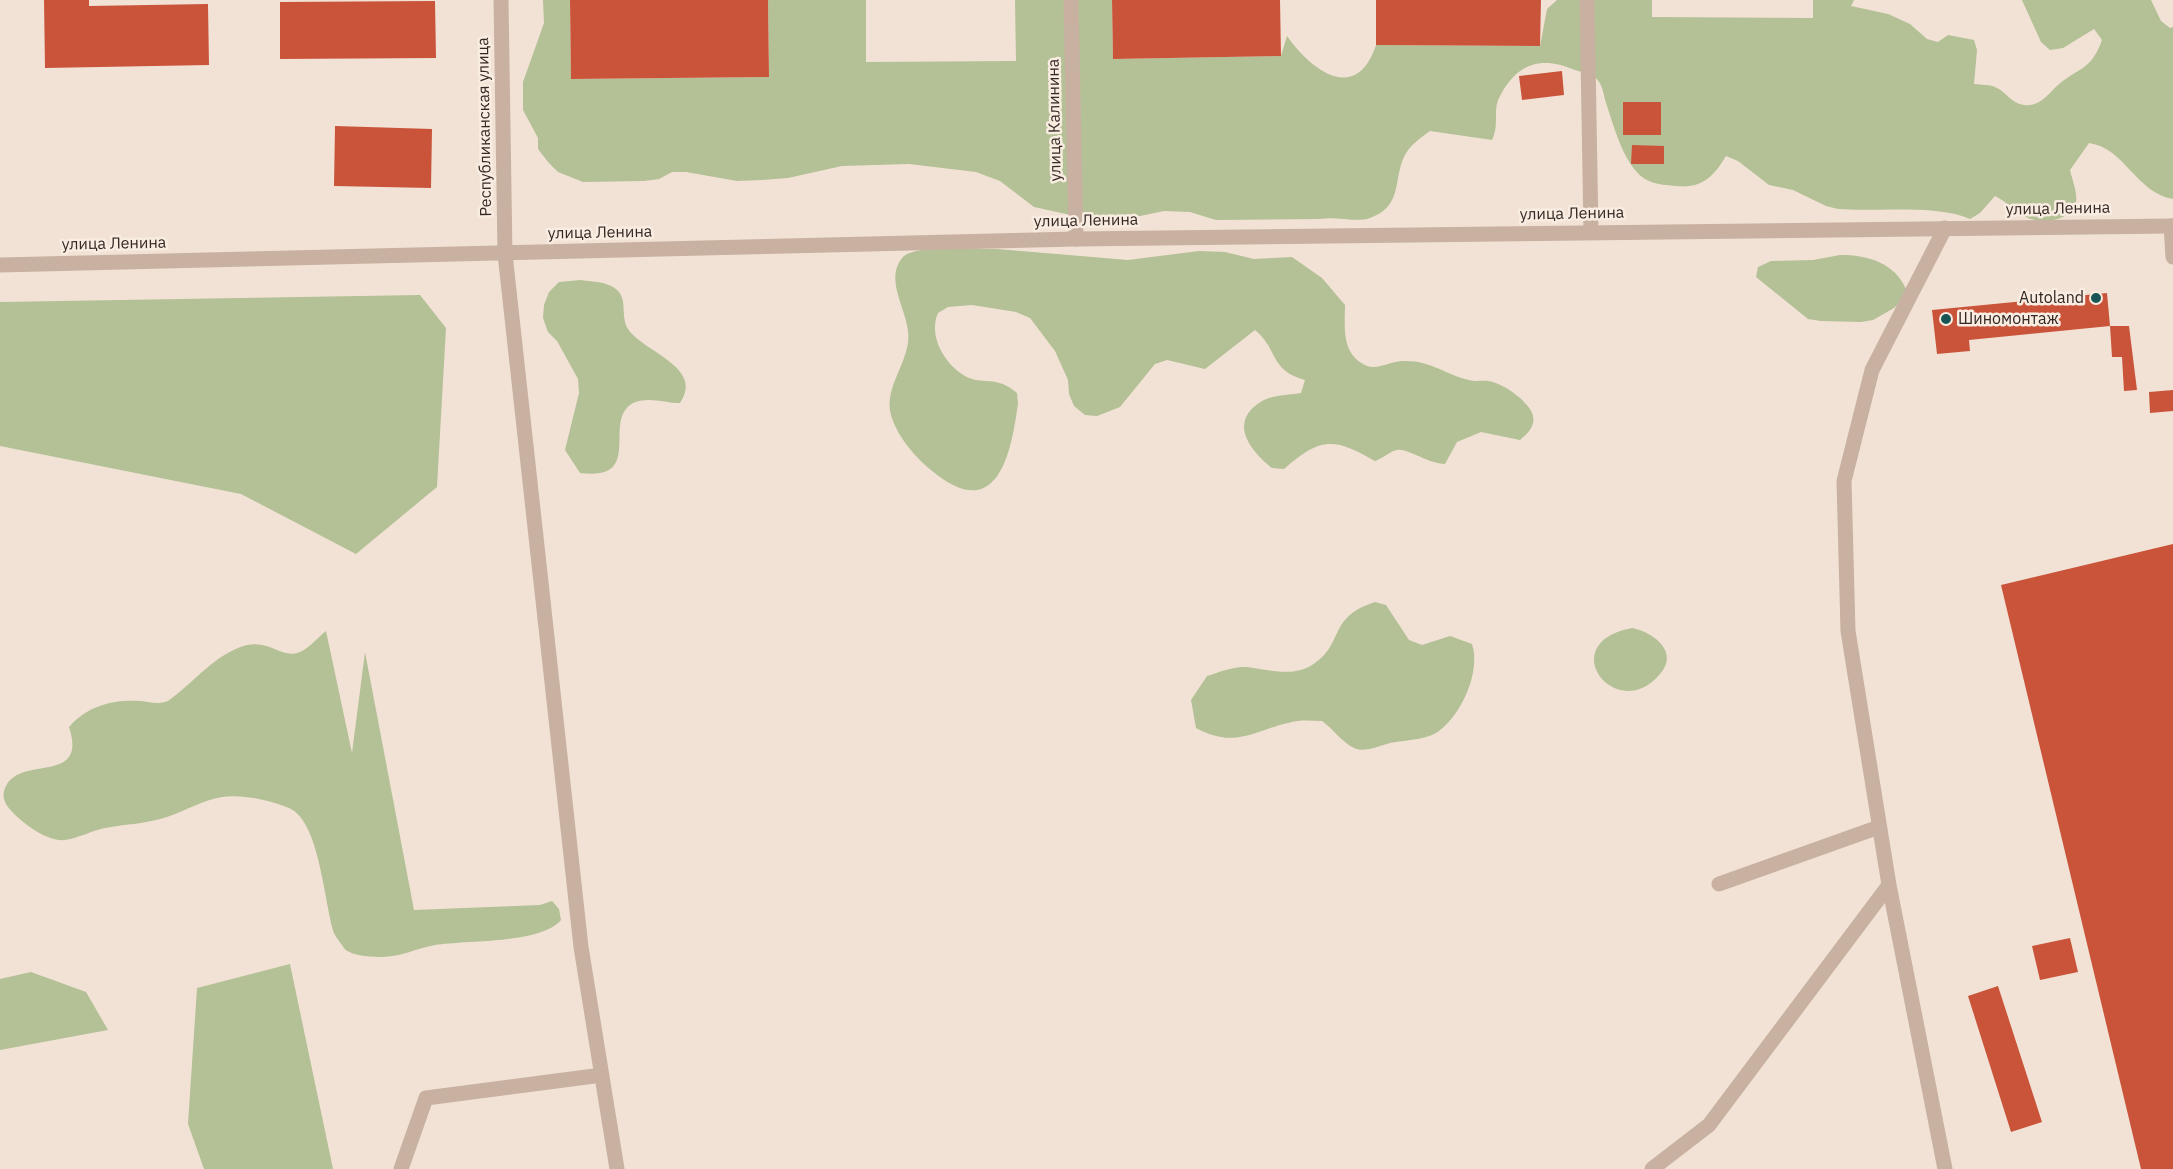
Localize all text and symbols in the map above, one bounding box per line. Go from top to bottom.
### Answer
street label: Республиканская улица [474,37,496,217]
street label: улица Калинина [1044,59,1066,181]
street label: улица Ленина [2006,198,2110,220]
street label: улица Ленина [1520,203,1624,225]
street label: улица Ленина [1034,210,1138,232]
street label: улица Ленина [548,222,652,244]
street label: улица Ленина [62,233,166,255]
place label: Autoland [2019,288,2084,308]
marker: Autoland [2089,291,2103,305]
place label: Шиномонтаж [1958,309,2059,329]
marker: Шиномонтаж [1939,312,1953,326]

